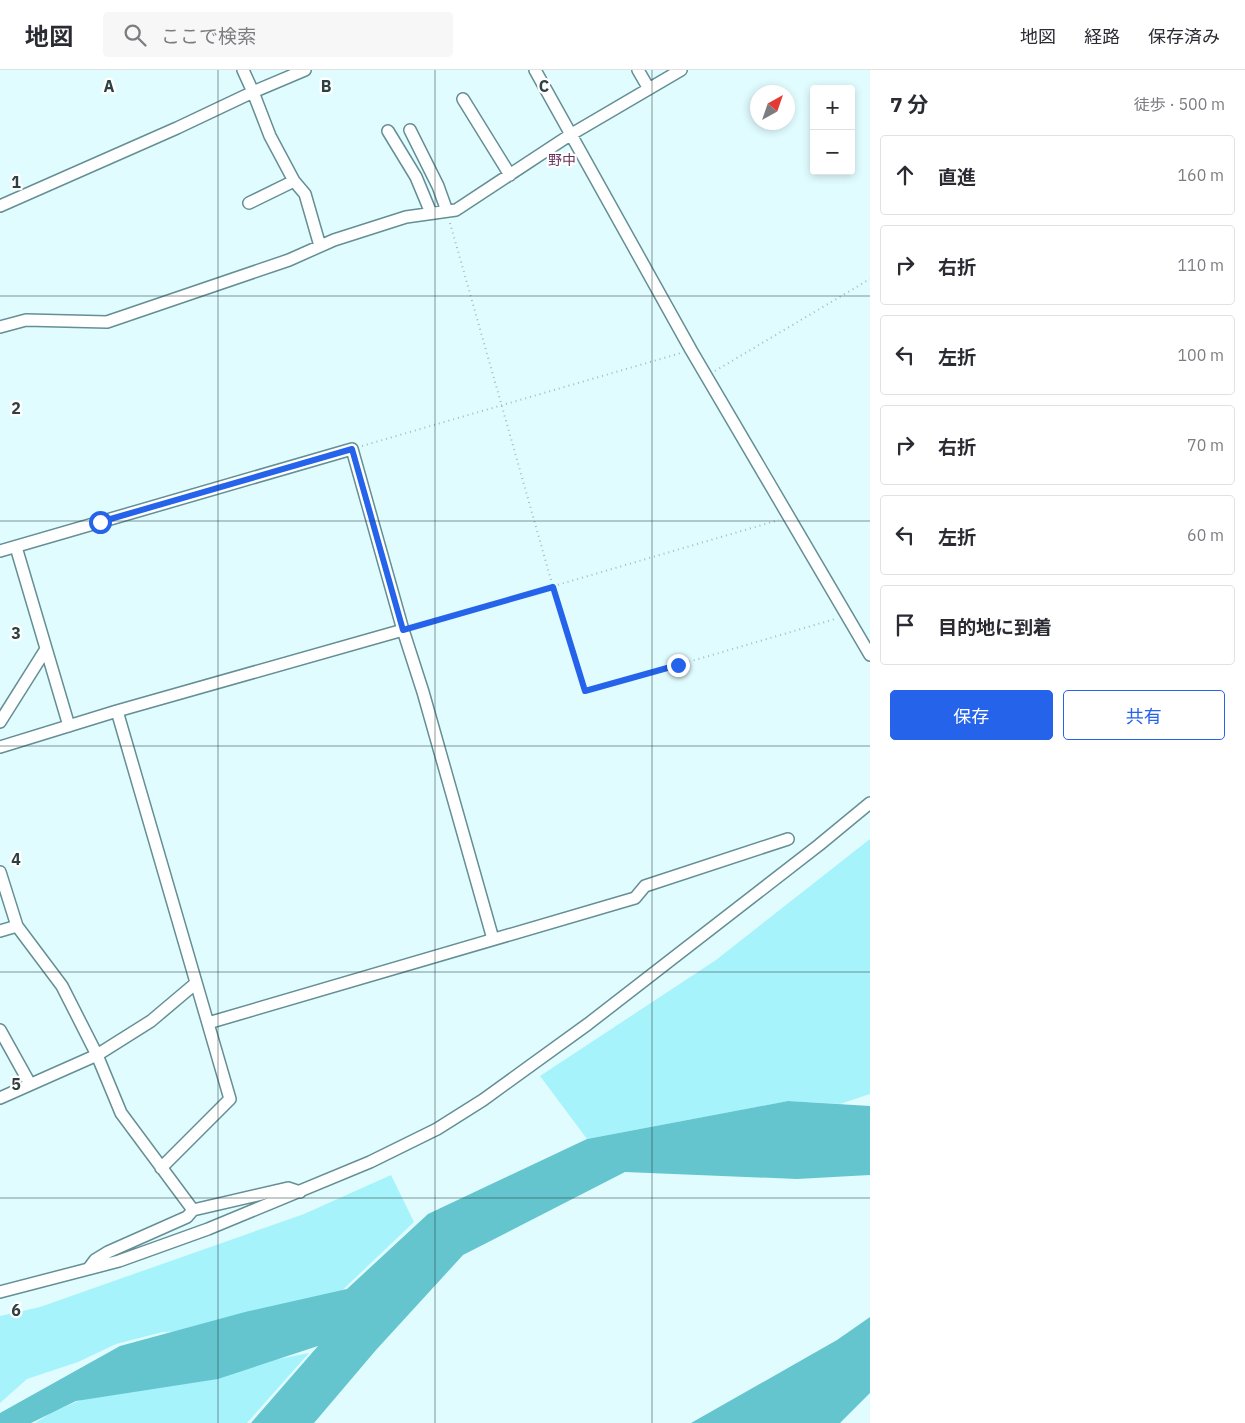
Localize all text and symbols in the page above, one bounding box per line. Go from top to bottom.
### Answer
search box [103,12,453,57]
text: 地図 [25,20,73,52]
icon: search [121,21,149,49]
text: ここで検索 [161,24,256,48]
text: 地図 [1020,25,1056,48]
text: 経路 [1084,25,1120,48]
text: 保存済み [1148,25,1220,48]
text: A [104,76,115,96]
text: B [321,76,332,96]
text: C [539,76,549,96]
north arrow [750,85,795,130]
map controls [810,85,855,175]
button: + [810,85,855,130]
text: 7 分 [890,90,929,118]
text: 徒歩 · 500 m [1134,94,1225,114]
button: − [810,130,855,175]
district label: 野中 [548,151,576,169]
icon: ahead [891,161,919,189]
text: 直進 [938,165,976,189]
text: 160 m [1177,165,1224,185]
text: 1 [11,172,21,192]
icon: right [891,251,919,279]
text: 右折 [938,255,976,279]
text: 110 m [1177,255,1224,275]
icon: left [891,341,919,369]
text: 左折 [938,345,976,369]
text: 100 m [1177,345,1224,365]
text: 2 [11,398,21,418]
icon: right [891,431,919,459]
text: 右折 [938,435,976,459]
text: 70 m [1187,435,1224,455]
route start [89,511,112,534]
icon: left [891,521,919,549]
text: 左折 [938,525,976,549]
text: 60 m [1187,525,1224,545]
icon: arrive [891,611,919,639]
text: 目的地に到着 [938,615,1052,639]
text: 3 [11,623,21,643]
route end [667,654,690,677]
button: 保存 [890,690,1053,740]
button: 共有 [1063,690,1225,740]
text: 4 [11,849,21,869]
text: 5 [11,1074,21,1094]
text: 6 [11,1300,21,1320]

